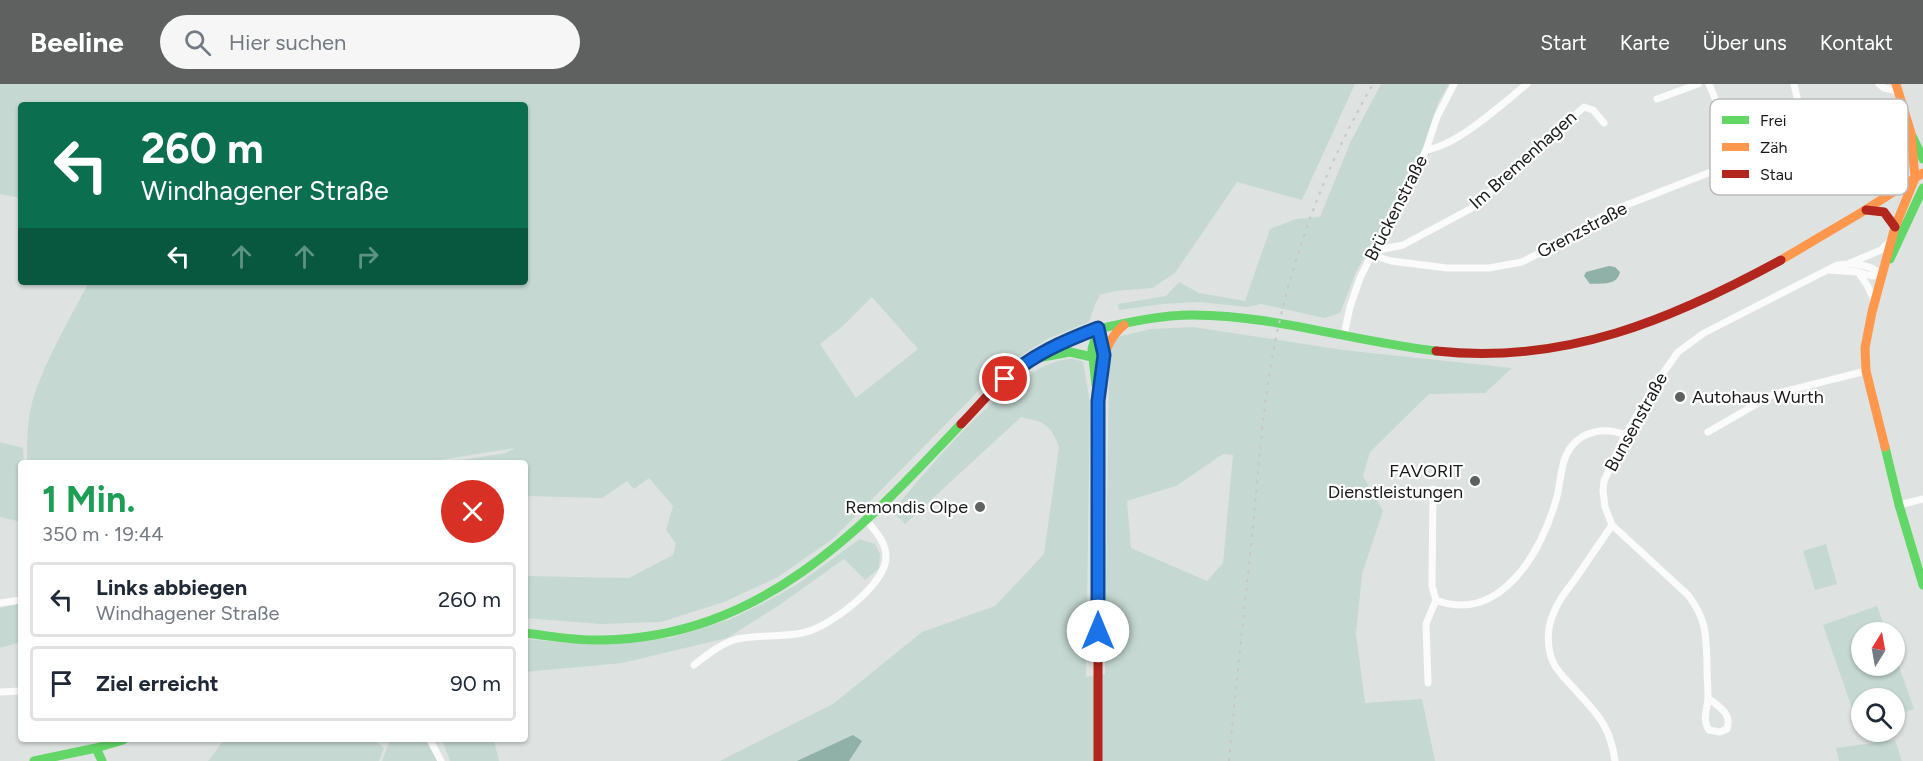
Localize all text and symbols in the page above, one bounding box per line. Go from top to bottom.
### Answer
search box [160,15,580,69]
text: Beeline [30,25,124,59]
icon: search [181,26,214,59]
text: Hier suchen [229,29,346,56]
text: Start [1540,30,1587,55]
text: Karte [1620,30,1670,55]
text: Über uns [1703,30,1787,55]
text: Kontakt [1820,30,1893,55]
legend [1710,99,1908,195]
street label: Im Bremenhagen [1465,106,1581,214]
text: Frei [1760,111,1786,130]
text: 260 m [141,123,264,174]
icon: left [42,126,120,204]
text: Zäh [1760,138,1787,157]
street label: Brückenstraße [1360,151,1432,265]
text: Stau [1760,165,1793,184]
text: Windhagener Straße [141,174,389,207]
street label: Grenzstraße [1533,197,1631,263]
icon: left [162,240,195,273]
icon: ahead [225,240,258,273]
icon: ahead [288,240,321,273]
icon: right [351,240,384,273]
pin [979,353,1030,404]
icon: arrive [988,362,1021,395]
street label: Bunsenstraße [1600,369,1672,475]
place label: Autohaus Wurth [1692,386,1824,408]
marker: Autohaus Wurth [1673,390,1687,404]
place label: FAVORIT Dienstleistungen [1328,460,1463,503]
marker: FAVORIT Dienstleistungen [1468,474,1482,488]
text: 1 Min. [42,478,135,521]
button: close [441,480,504,543]
place label: Remondis Olpe [845,496,968,518]
marker: Remondis Olpe [973,500,987,514]
text: 350 m · 19:44 [42,522,164,546]
text: Links abbiegen [96,574,247,601]
icon: left [45,583,78,616]
text: 260 m [438,586,501,613]
position arrow [1066,599,1130,663]
text: Windhagener Straße [96,601,280,625]
north arrow [1851,622,1905,676]
map controls [1851,622,1905,742]
icon: arrive [45,667,78,700]
text: Ziel erreicht [96,670,219,697]
text: 90 m [450,670,501,697]
button: search [1851,688,1905,742]

